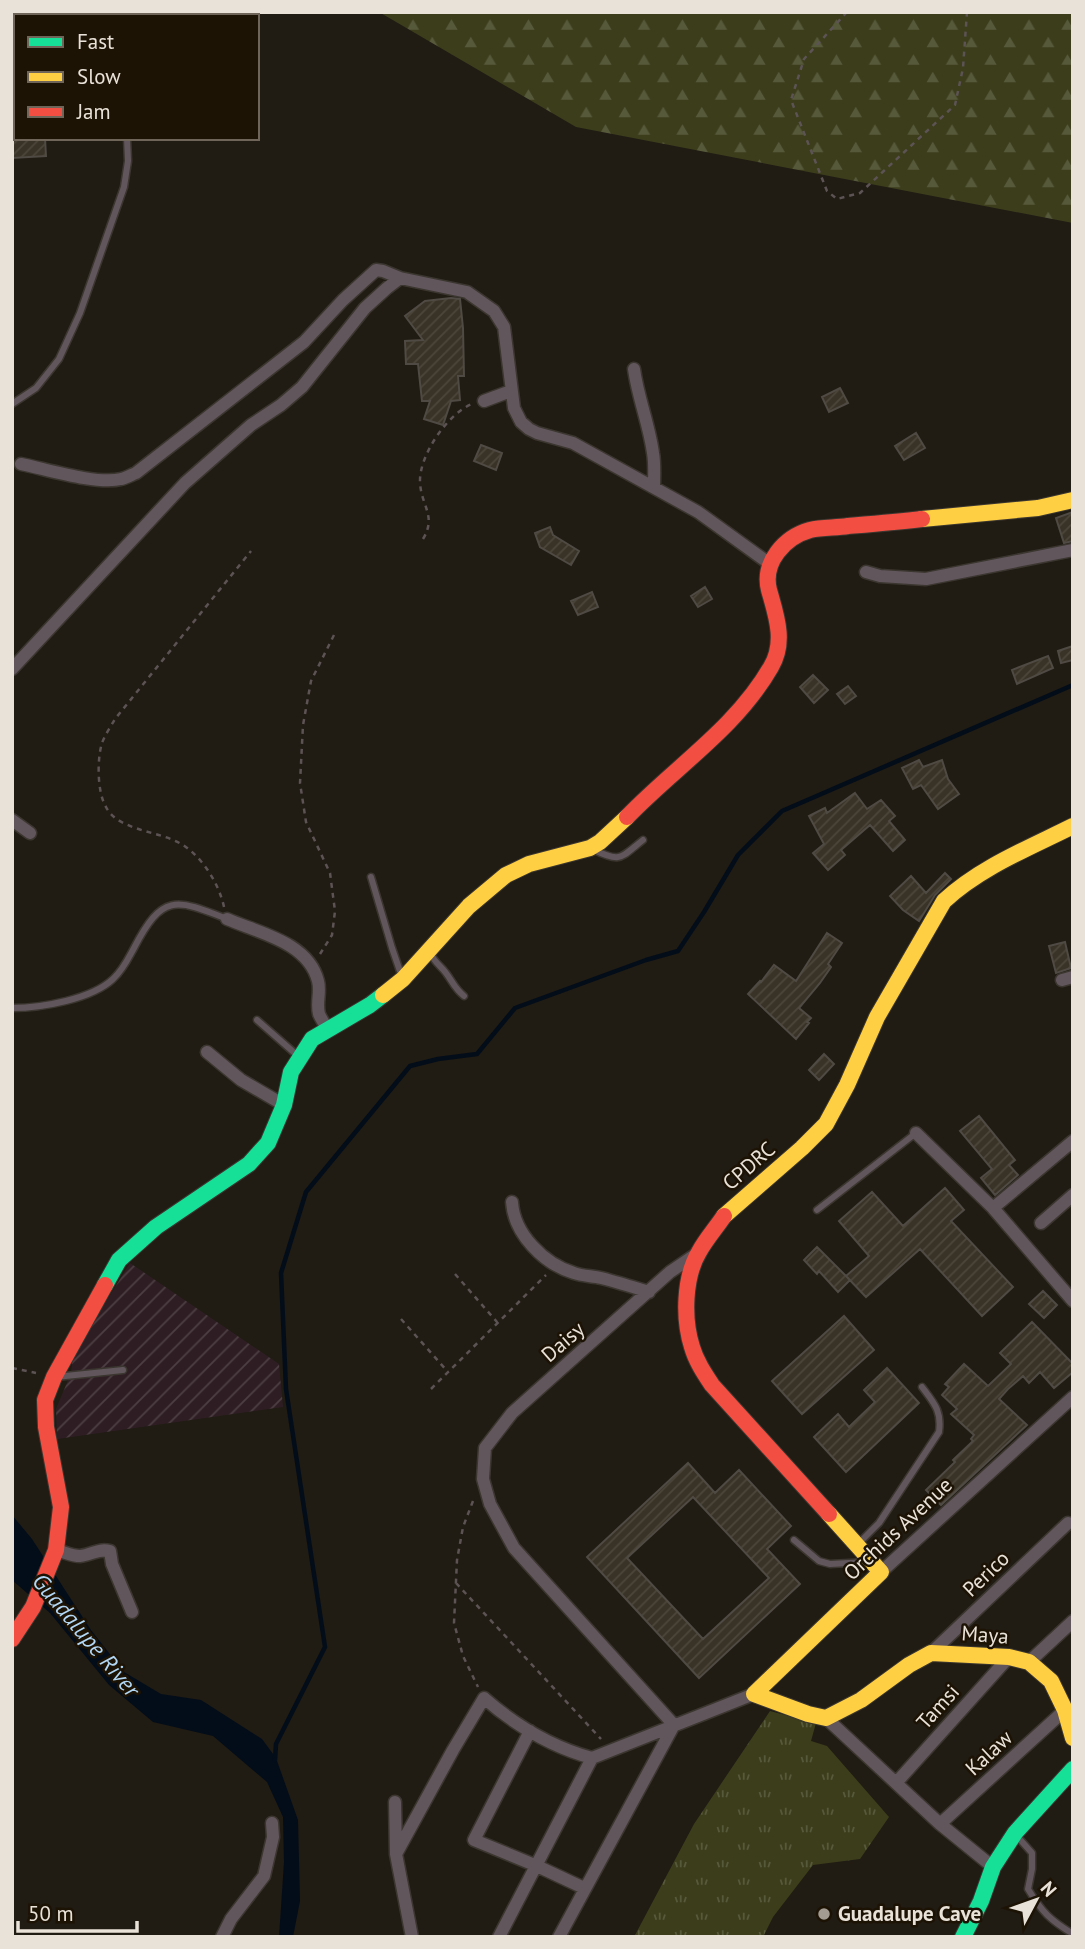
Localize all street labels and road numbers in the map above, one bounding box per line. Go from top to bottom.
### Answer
street label: CPDRC [717,1135,781,1196]
street label: Daisy [536,1315,590,1368]
street label: Orchids Avenue [838,1471,958,1586]
street label: Perico [957,1545,1015,1602]
street label: Maya [961,1619,1010,1650]
street label: Tamsi [910,1679,965,1735]
street label: Kalaw [959,1724,1018,1781]

